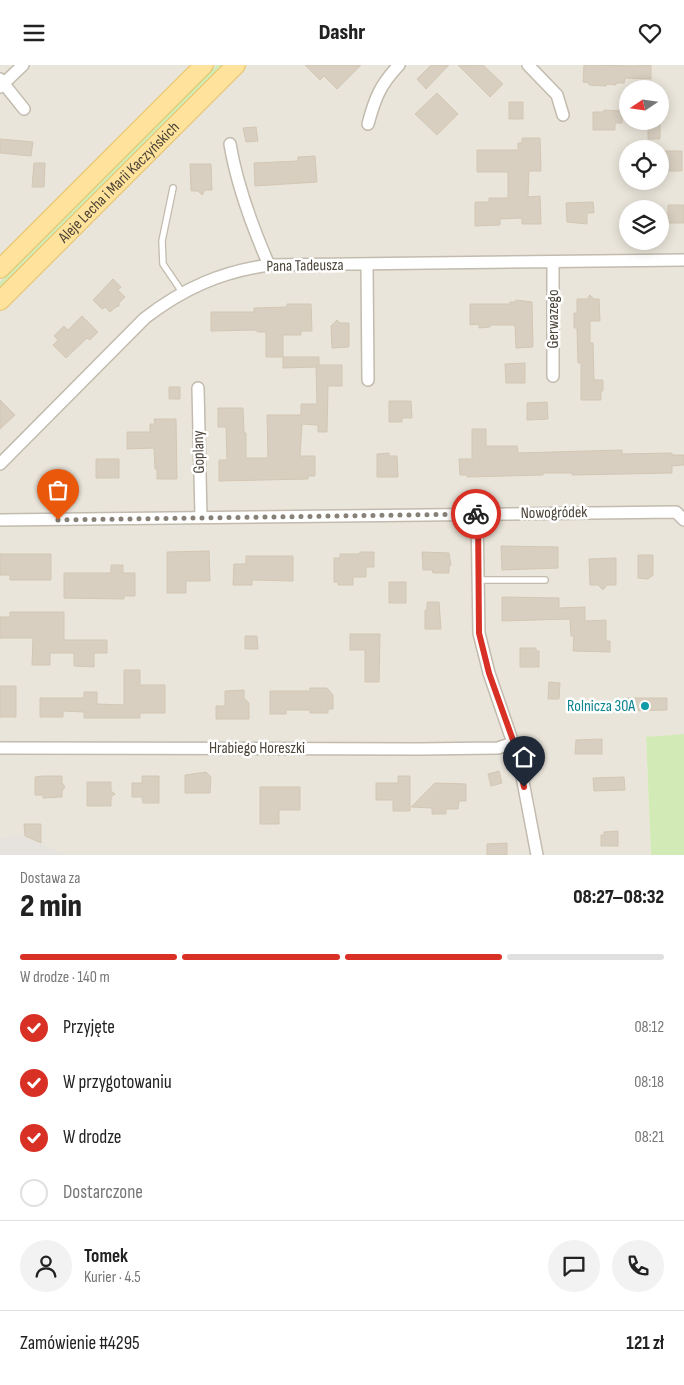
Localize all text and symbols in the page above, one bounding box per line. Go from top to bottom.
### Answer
icon: menu [20,19,48,47]
text: Dashr [319,19,365,46]
icon: heart [636,19,664,47]
north arrow [619,80,669,130]
map controls [619,80,669,250]
street label: Aleje Lecha i Marii Kaczyńskich [54,118,183,247]
button: locate [619,140,669,190]
button: layers [619,200,669,250]
street label: Pana Tadeusza [266,256,344,276]
street label: Gerwazego [544,289,563,349]
street label: Goplany [189,430,209,474]
pin [37,469,79,520]
icon: bag [44,476,72,504]
courier [451,489,501,539]
icon: bike [462,500,490,528]
street label: Nowogródek [520,503,588,523]
place label: Rolnicza 30A [567,697,635,716]
marker: Rolnicza 30A [639,700,651,712]
pin [503,736,545,787]
street label: Hrabiego Horeszki [209,739,305,758]
icon: home [510,743,538,771]
text: Dostawa za [20,869,81,888]
text: 08:27–08:32 [573,886,664,909]
text: 2 min [20,887,82,926]
text: W drodze · 140 m [20,968,110,987]
icon: check [20,1014,48,1042]
text: Przyjęte [63,1016,115,1039]
text: 08:12 [634,1018,664,1037]
icon: check [20,1069,48,1097]
text: W przygotowaniu [63,1071,172,1094]
text: 08:18 [634,1073,664,1092]
icon: check [20,1124,48,1152]
text: W drodze [63,1126,121,1149]
text: 08:21 [635,1128,664,1147]
text: Dostarczone [63,1181,143,1204]
button: person [20,1240,72,1292]
button: chat [548,1240,600,1292]
button: phone [612,1240,664,1292]
text: Tomek [84,1245,128,1268]
text: Kurier · 4.5 [84,1268,141,1287]
text: Zamówienie #4295 [20,1332,140,1355]
text: 121 zł [626,1332,664,1355]

